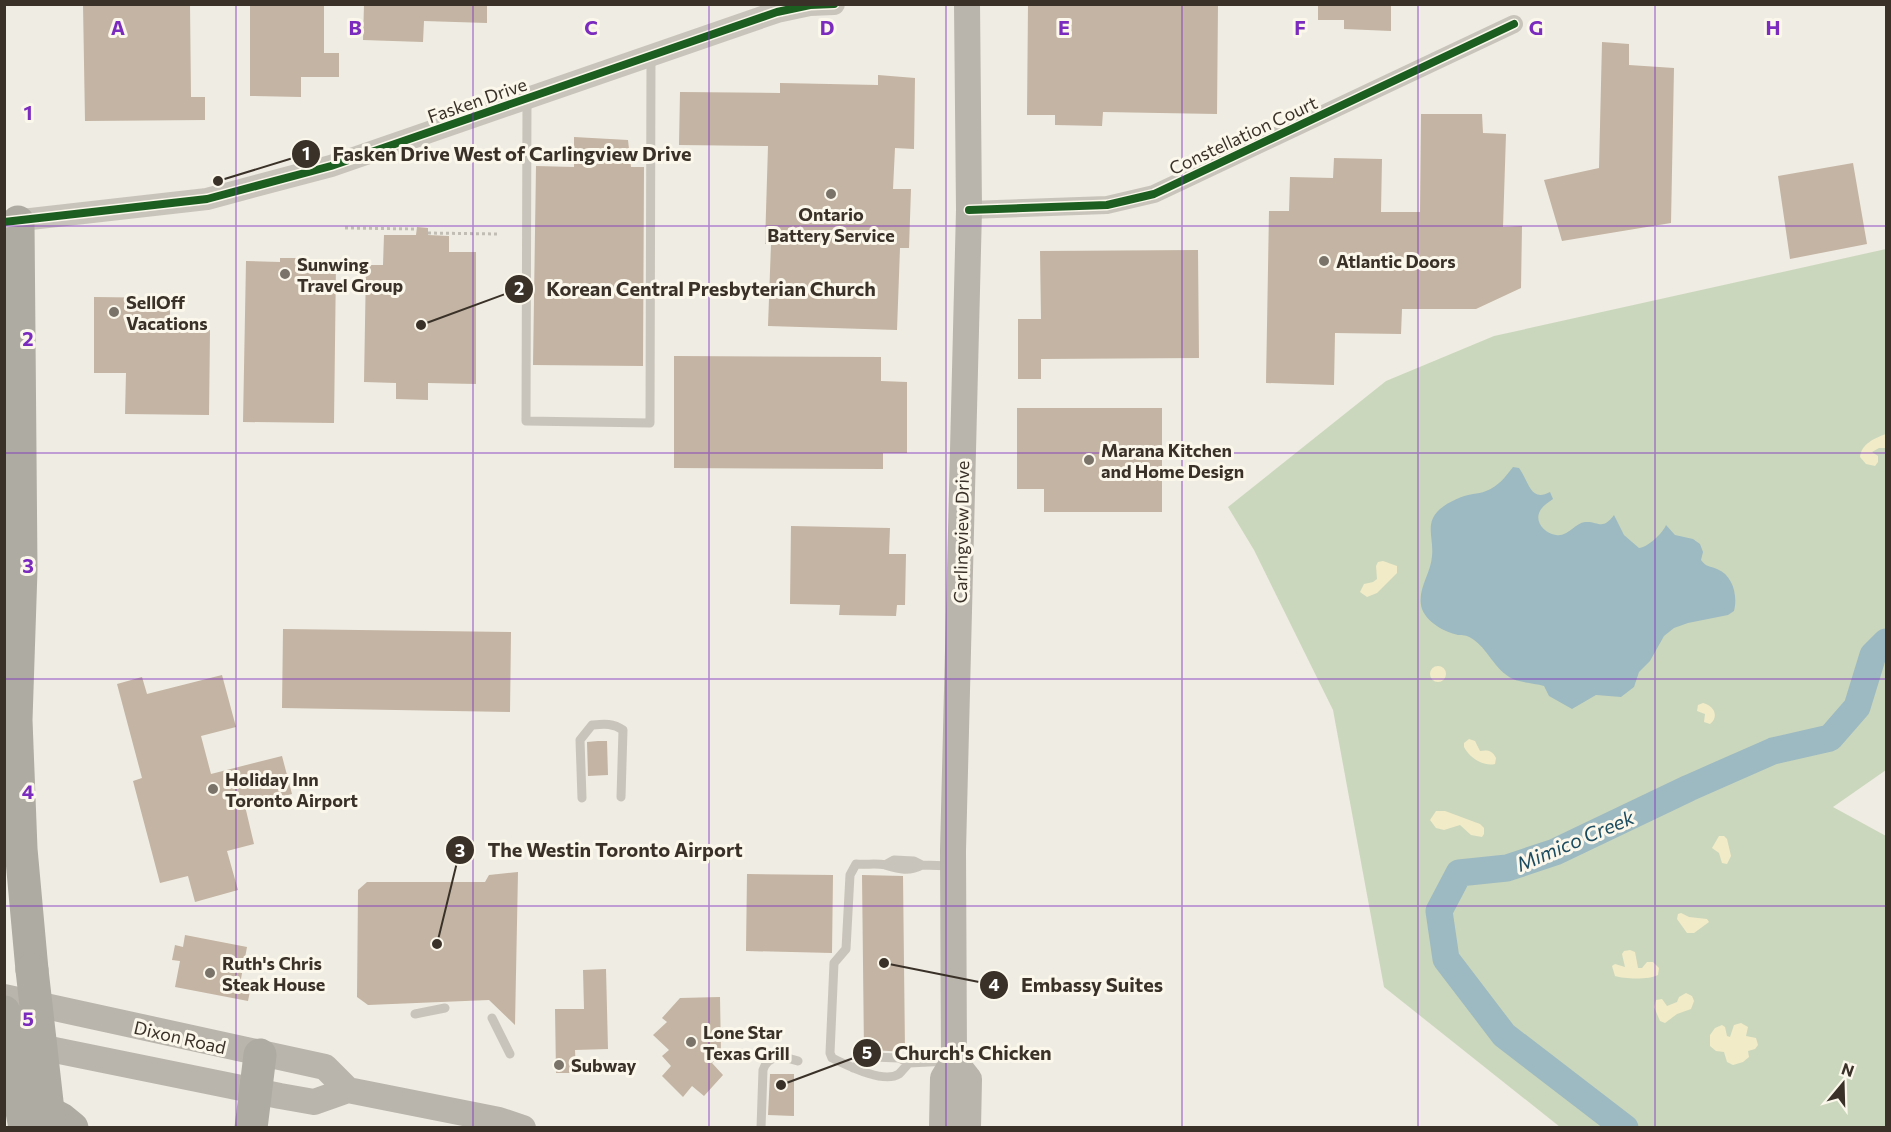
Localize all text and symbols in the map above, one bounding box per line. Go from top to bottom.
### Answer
text: A [111,15,125,39]
text: B [348,15,362,39]
text: C [584,15,598,39]
text: D [820,15,834,39]
text: E [1058,15,1070,39]
text: F [1294,15,1306,39]
text: G [1529,15,1543,39]
text: H [1766,15,1781,39]
street label: Fasken Drive [424,73,530,127]
street label: Constellation Court [1165,91,1321,179]
text: 1 [23,100,33,124]
callout: Fasken Drive West of Carlingview Drive [291,135,704,173]
text: Fasken Drive West of Carlingview Drive [332,141,692,165]
text: 1 [302,142,310,164]
marker: Ontario Battery Service [824,187,838,201]
place label: Ontario Battery Service [767,203,895,246]
place label: Atlantic Doors [1336,250,1456,272]
place label: Sunwing Travel Group [297,253,404,296]
marker: Atlantic Doors [1317,254,1331,268]
marker: Sunwing Travel Group [278,267,292,281]
callout: Korean Central Presbyterian Church [504,270,888,308]
text: Korean Central Presbyterian Church [546,276,876,300]
text: 2 [514,277,524,299]
place label: SellOff Vacations [126,291,208,334]
marker: SellOff Vacations [107,305,121,319]
text: 2 [22,326,34,350]
place label: Marana Kitchen and Home Design [1101,439,1244,482]
marker: Marana Kitchen and Home Design [1082,453,1096,467]
street label: Carlingview Drive [949,460,973,604]
text: 3 [22,553,34,577]
place label: Holiday Inn Toronto Airport [225,768,358,811]
text: 4 [22,779,34,803]
marker: Holiday Inn Toronto Airport [206,782,220,796]
water label: Mimico Creek [1512,804,1639,876]
callout: The Westin Toronto Airport [445,831,755,869]
text: The Westin Toronto Airport [487,837,743,861]
text: 3 [455,839,465,861]
place label: Ruth's Chris Steak House [222,952,325,995]
marker: Ruth's Chris Steak House [203,966,217,980]
callout: Embassy Suites [979,966,1175,1004]
text: Embassy Suites [1021,972,1163,996]
text: 4 [988,973,1000,995]
text: 5 [22,1006,34,1030]
street label: Dixon Road [132,1016,228,1058]
place label: Lone Star Texas Grill [703,1021,790,1064]
callout: Church's Chicken [852,1034,1063,1072]
marker: Lone Star Texas Grill [684,1035,698,1049]
text: Church's Chicken [894,1040,1052,1064]
text: 5 [862,1041,872,1063]
place label: Subway [571,1054,636,1076]
north arrow [1813,1054,1873,1114]
marker: Subway [552,1058,566,1072]
text: N [1839,1058,1857,1080]

